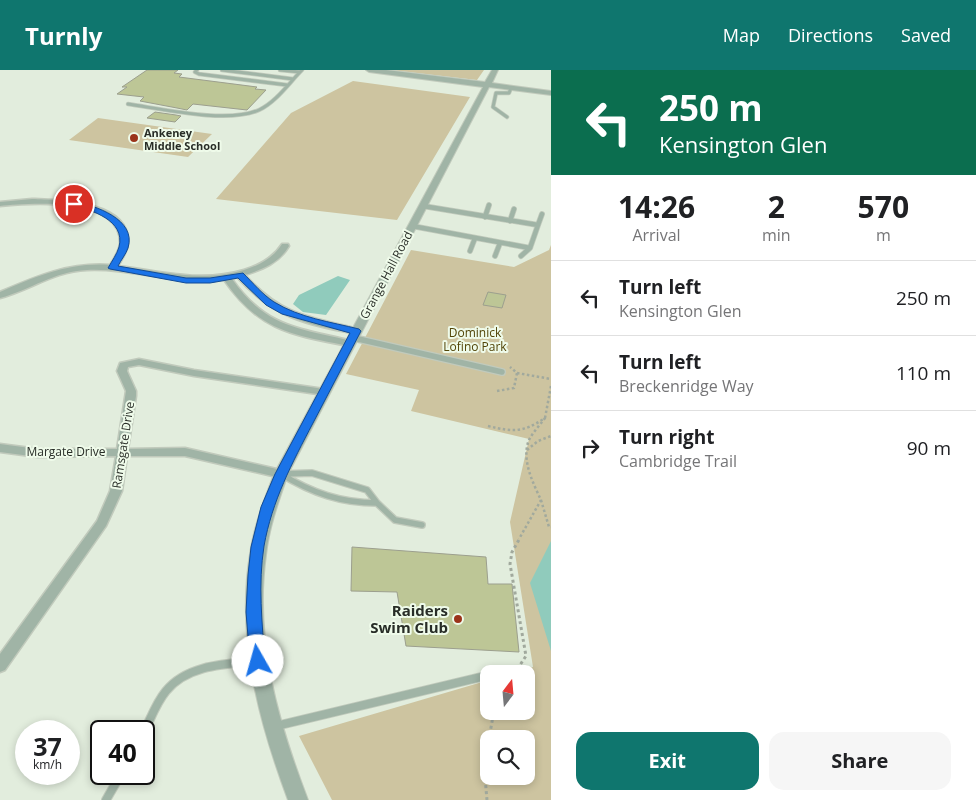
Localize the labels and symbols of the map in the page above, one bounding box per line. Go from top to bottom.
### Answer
place label: Ankeney Middle School [144,125,220,153]
marker: Ankeney Middle School [128,132,140,144]
pin [53,183,95,225]
street label: Grange Hall Road [356,228,416,322]
park label: Dominick Lofino Park [443,324,507,355]
street label: Ramsgate Drive [108,400,138,490]
street label: Margate Drive [26,443,106,460]
place label: Raiders Swim Club [370,600,448,637]
marker: Raiders Swim Club [452,613,464,625]
position arrow [231,634,283,686]
north arrow [480,665,535,720]
speed limit sign: 40 [90,720,155,785]

